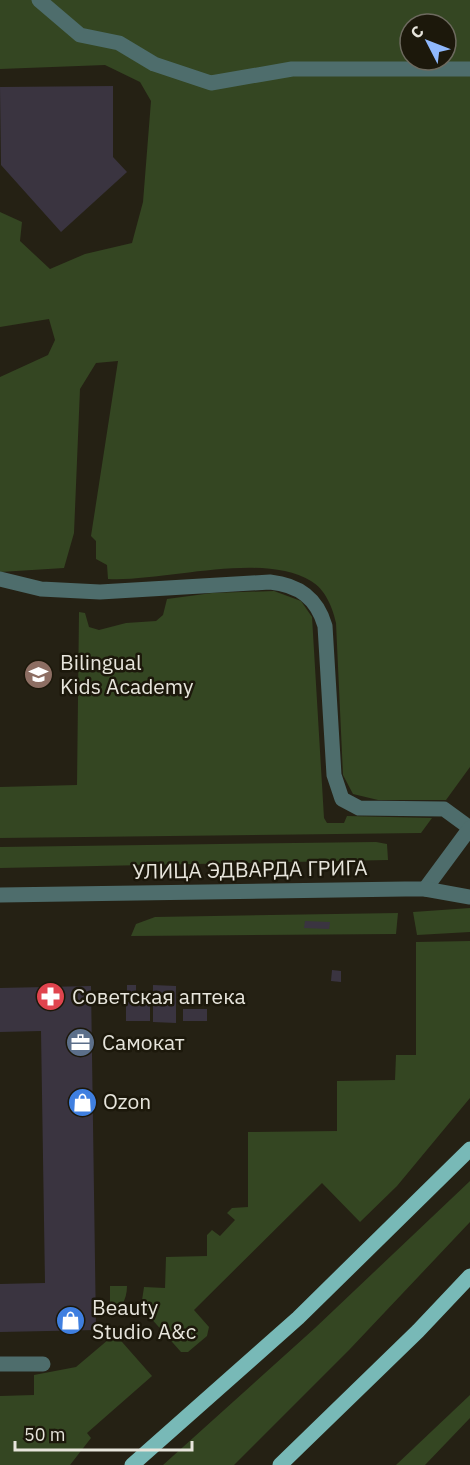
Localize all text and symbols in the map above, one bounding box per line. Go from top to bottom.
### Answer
north arrow [398,12,458,72]
text: С [406,21,428,43]
place label: Bilingual Kids Academy [60,648,194,700]
school or university icon: Bilingual Kids Academy [23,659,55,691]
street label: УЛИЦА ЭДВАРДА ГРИГА [132,853,368,885]
pharmacy icon: Советская аптека [35,981,67,1013]
place label: Советская аптека [72,982,246,1010]
office icon: Самокат [65,1027,97,1059]
place label: Самокат [102,1028,185,1056]
shop icon: Ozon [66,1086,98,1118]
place label: Ozon [103,1087,151,1115]
place label: Beauty Studio A&c [92,1293,196,1345]
shop icon: Beauty Studio A&c [55,1304,87,1336]
scale bar [15,1414,192,1452]
text: 50 m [24,1423,66,1446]

